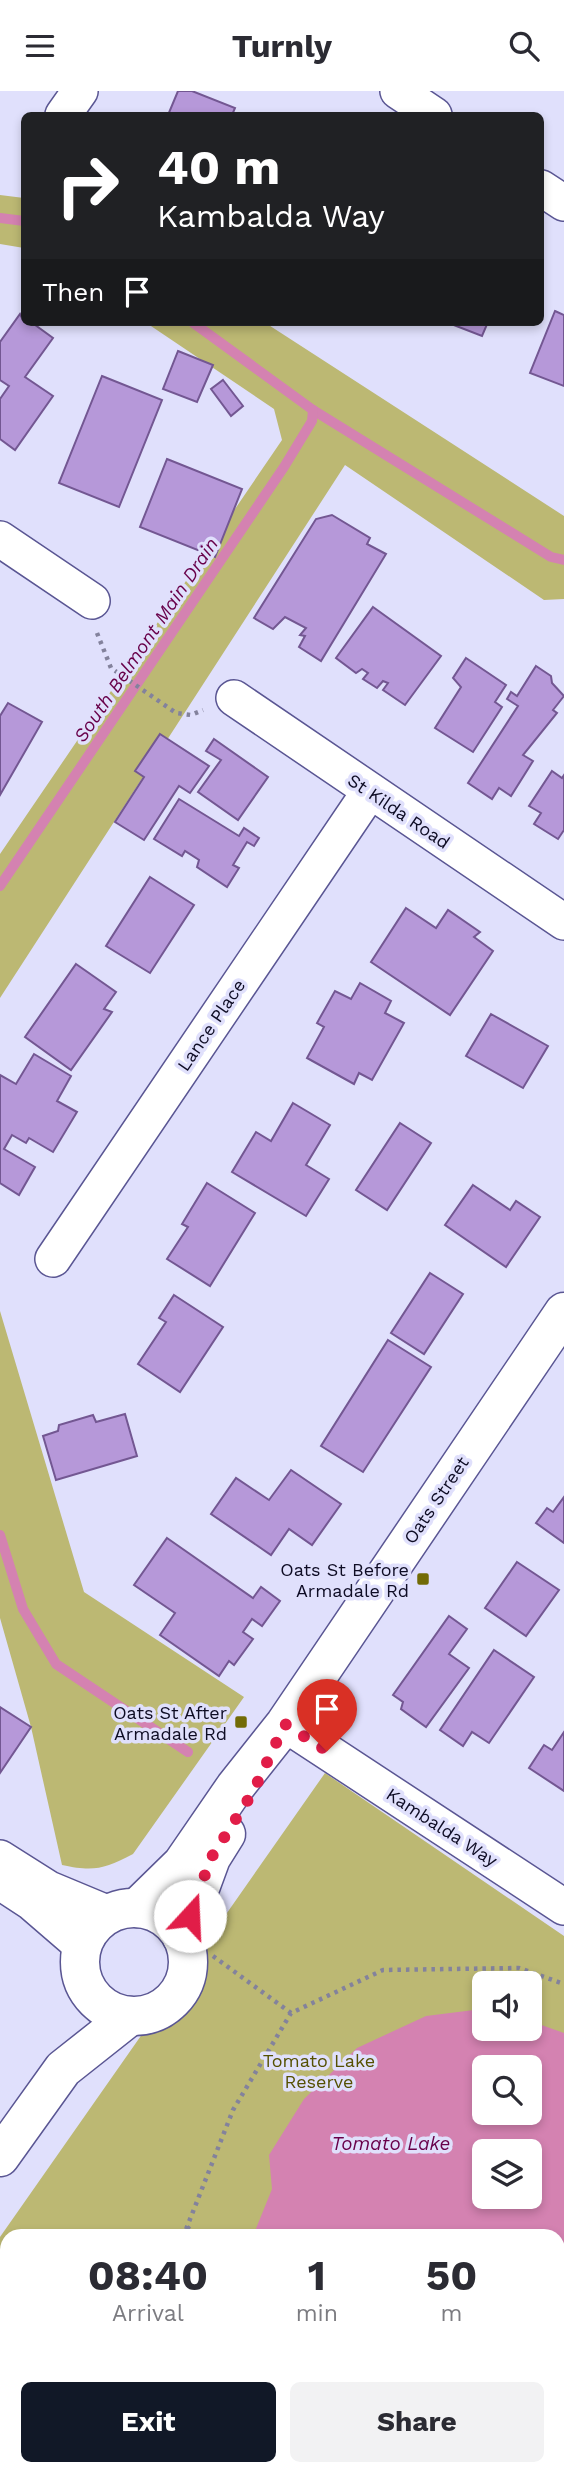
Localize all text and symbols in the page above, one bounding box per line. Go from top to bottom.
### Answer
icon: menu [21,27,59,65]
text: Turnly [232,27,332,65]
icon: search [505,27,543,65]
text: 40 m [157,138,280,196]
icon: right [42,140,133,231]
text: Kambalda Way [157,197,385,235]
icon: arrive [118,273,156,311]
text: Then [42,277,104,307]
water label: South Belmont Main Drain [69,533,223,747]
street label: St Kilda Road [344,769,454,853]
street label: Lance Place [173,975,249,1075]
street label: Oats Street [399,1452,473,1548]
place label: Oats St Before Armadale Rd [280,1559,409,1601]
marker: Oats St Before Armadale Rd [415,1571,431,1587]
pin [297,1679,357,1751]
icon: arrive [308,1690,346,1728]
place label: Oats St After Armadale Rd [113,1702,227,1744]
marker: Oats St After Armadale Rd [233,1714,249,1730]
street label: Kambalda Way [383,1783,502,1871]
position arrow [153,1879,227,1953]
map controls [472,1971,542,2209]
button: sound [472,1971,542,2041]
park label: Tomato Lake Reserve [263,2050,375,2092]
button: search [472,2055,542,2125]
water label: Tomato Lake [332,2132,450,2155]
button: layers [472,2139,542,2209]
text: 08:40 [88,2251,208,2300]
text: 1 [308,2251,326,2300]
text: 50 [426,2251,477,2300]
text: Arrival [112,2300,184,2327]
text: min [296,2300,338,2327]
text: m [441,2300,462,2327]
button: Exit [21,2382,276,2462]
button: Share [290,2382,544,2462]

